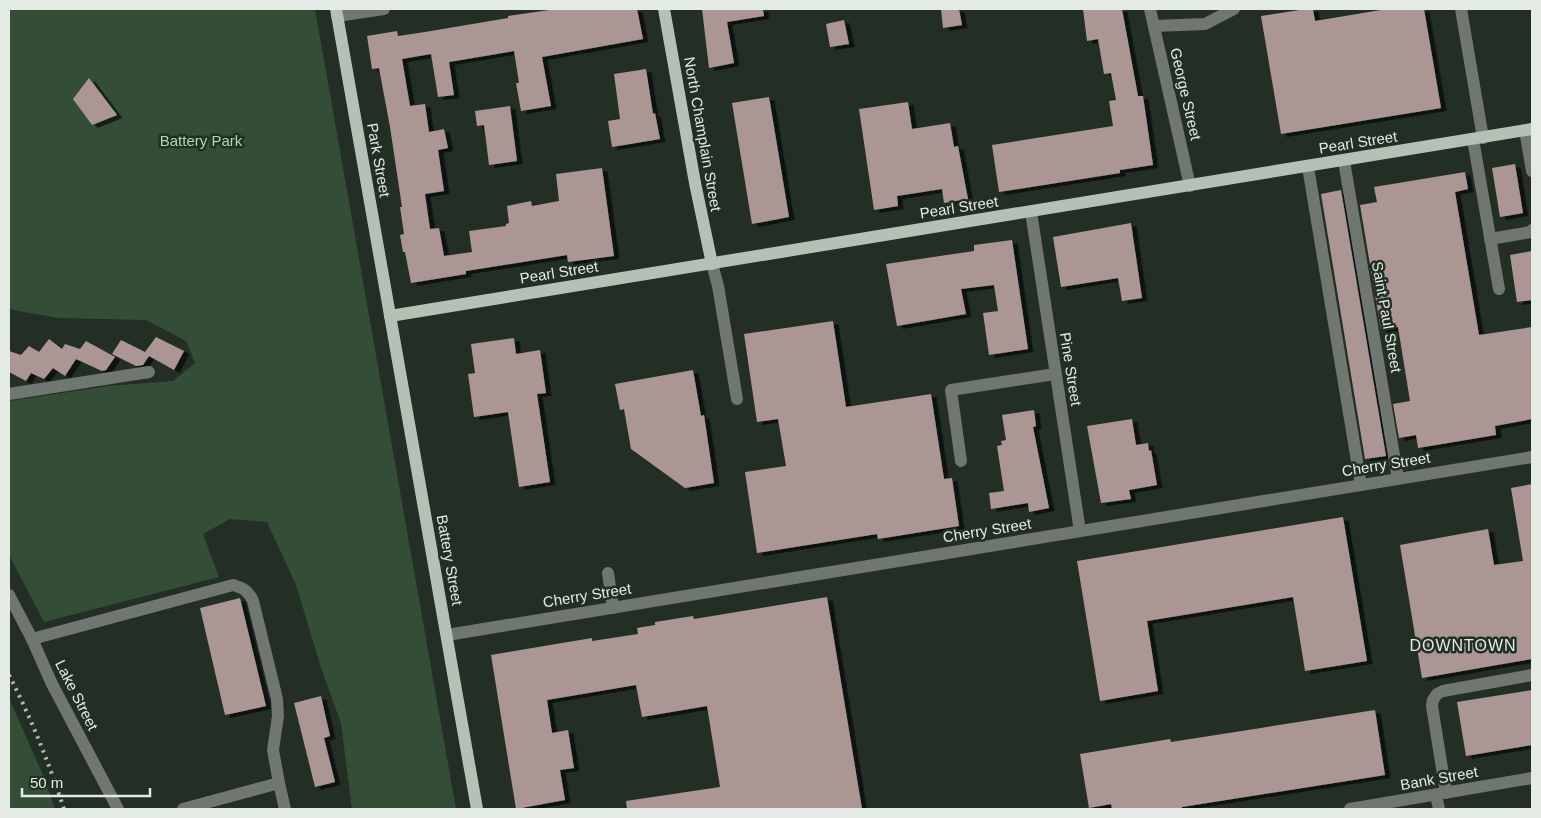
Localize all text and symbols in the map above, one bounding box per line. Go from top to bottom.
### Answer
street label: George Street [1167,46,1205,143]
street label: North Champlain Street [681,55,725,213]
street label: Park Street [364,122,394,199]
street label: Pearl Street [1318,127,1399,157]
park label: Battery Park [160,132,243,149]
street label: Pearl Street [919,192,1000,222]
street label: Pearl Street [519,257,600,287]
street label: Saint Paul Street [1369,260,1405,375]
street label: Pine Street [1057,331,1085,408]
street label: Cherry Street [1341,448,1432,479]
street label: Battery Street [434,513,466,607]
street label: Cherry Street [942,514,1033,545]
street label: Cherry Street [542,579,633,610]
district label: DOWNTOWN [1409,637,1517,654]
street label: Lake Street [52,657,102,734]
street label: Bank Street [1399,763,1480,793]
scale bar [22,766,150,798]
text: 50 m [30,774,63,791]

